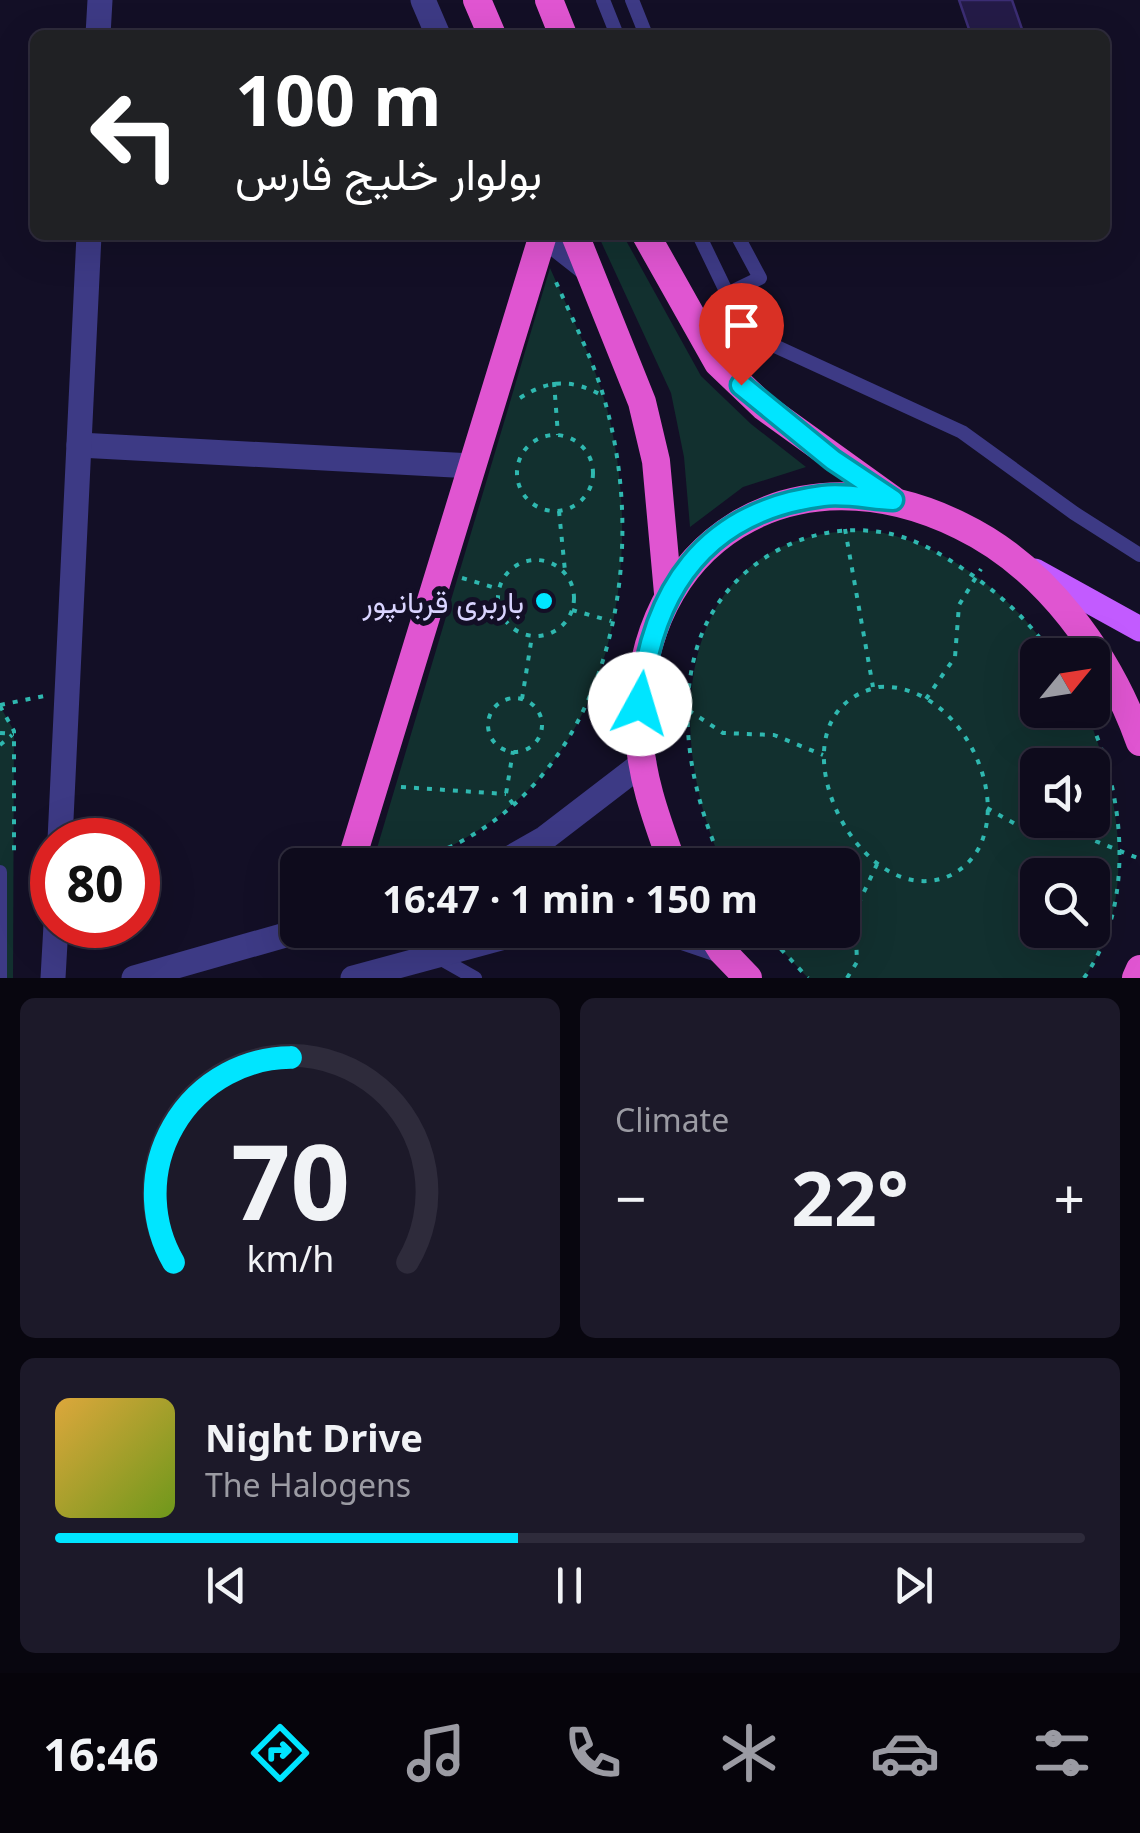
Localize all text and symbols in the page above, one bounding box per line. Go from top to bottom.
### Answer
text: 100 m [235,51,442,147]
icon: left [70,70,200,200]
text: بولوار خلیج فارس [235,142,542,203]
pin [699,283,784,386]
icon: arrive [714,298,769,353]
place label: باربری قربانپور [361,581,524,623]
marker: باربری قربانپور [533,590,555,612]
north arrow [1020,638,1110,728]
map controls [1020,638,1110,948]
position arrow [588,652,692,756]
button: sound [1020,748,1110,838]
speed limit sign: 80 [30,818,160,948]
button: search [1020,858,1110,948]
text: 16:47 · 1 min · 150 m [382,872,758,924]
text: Climate [615,1098,729,1141]
text: 70 [231,1109,349,1250]
text: 22° [791,1146,909,1248]
text: − [615,1160,646,1235]
text: + [1054,1160,1085,1235]
text: km/h [246,1234,334,1282]
text: Night Drive [205,1411,423,1463]
text: The Halogens [205,1463,411,1506]
icon: previous [199,1558,254,1613]
icon: pause [542,1558,597,1613]
icon: next [886,1558,941,1613]
icon: directions [245,1718,315,1788]
icon: music [401,1718,471,1788]
icon: phone [558,1718,628,1788]
icon: climate [714,1718,784,1788]
icon: car [870,1718,940,1788]
icon: filters [1027,1718,1097,1788]
text: 16:46 [43,1723,159,1784]

